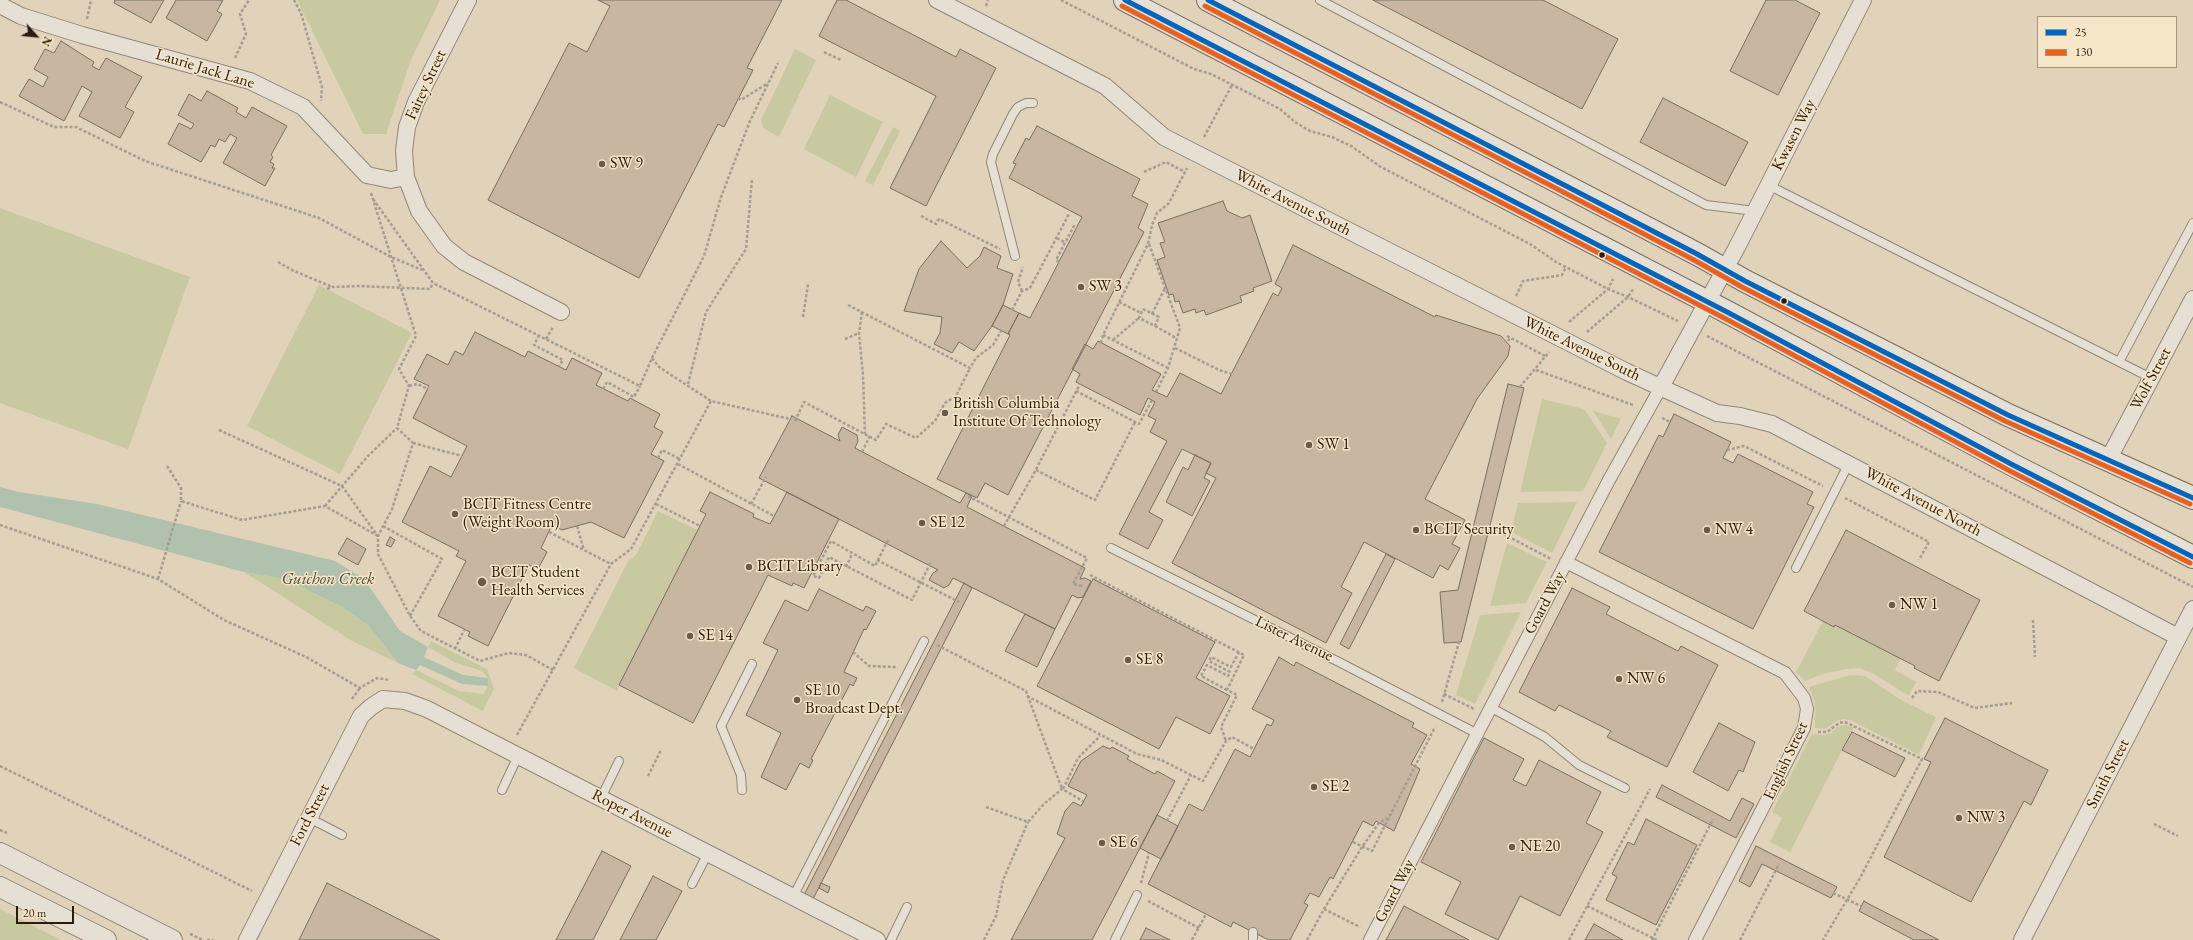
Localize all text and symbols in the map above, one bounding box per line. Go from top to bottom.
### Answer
north arrow [16,16,56,56]
legend [2037,16,2177,68]
text: 25 [2075,24,2087,40]
text: N [38,34,55,49]
text: 130 [2075,44,2092,60]
street label: Laurie Jack Lane [153,45,257,93]
street label: Fairey Street [401,47,451,123]
street label: Kwasen Way [1768,96,1820,174]
place label: SW 9 [610,154,643,174]
marker: SW 9 [597,159,607,169]
street label: White Avenue South [1232,166,1354,240]
unlabelled marker [1597,250,1607,260]
place label: SW 3 [1089,277,1122,297]
marker: SW 3 [1076,282,1086,292]
unlabelled marker [1779,296,1789,306]
street label: White Avenue South [1521,312,1643,386]
street label: Wolf Street [2127,344,2175,414]
place label: British Columbia Institute Of Technology [953,394,1101,432]
marker: British Columbia Institute Of Technology [940,408,950,418]
place label: SW 1 [1317,435,1350,455]
marker: SW 1 [1304,440,1314,450]
street label: White Avenue North [1861,463,1985,541]
place label: BCIT Fitness Centre (Weight Room) [463,495,591,533]
marker: BCIT Fitness Centre (Weight Room) [450,509,460,519]
place label: SE 12 [930,513,965,533]
marker: SE 12 [917,518,927,528]
place label: BCIT Security [1424,520,1514,540]
place label: NW 4 [1715,520,1753,540]
marker: BCIT Security [1411,525,1421,535]
marker: NW 4 [1702,525,1712,535]
place label: BCIT Library [757,557,843,577]
marker: BCIT Library [744,562,754,572]
place label: BCIT Student Health Services [491,563,584,601]
street label: Goard Way [1520,568,1570,638]
water label: Guichon Creek [281,569,375,589]
marker: BCIT Student Health Services [476,576,488,588]
place label: NW 1 [1900,595,1938,615]
marker: NW 1 [1887,600,1897,610]
street label: Lister Avenue [1252,612,1336,666]
place label: SE 14 [698,626,733,646]
marker: SE 14 [685,631,695,641]
place label: SE 8 [1136,650,1163,670]
marker: SE 8 [1123,655,1133,665]
place label: NW 6 [1627,669,1665,689]
marker: NW 6 [1614,674,1624,684]
place label: SE 10 Broadcast Dept. [805,681,903,719]
marker: SE 10 Broadcast Dept. [792,695,802,705]
street label: English Street [1760,719,1812,803]
street label: Smith Street [2082,736,2134,812]
place label: SE 2 [1322,777,1349,797]
street label: Ford Street [286,781,334,849]
marker: SE 2 [1309,782,1319,792]
street label: Roper Avenue [588,785,676,843]
place label: NW 3 [1967,808,2005,828]
marker: NW 3 [1954,813,1964,823]
place label: SE 6 [1110,833,1137,853]
place label: NE 20 [1520,837,1560,857]
marker: SE 6 [1097,838,1107,848]
marker: NE 20 [1507,842,1517,852]
street label: Goard Way [1371,856,1419,926]
scale bar [18,898,76,924]
text: 20 m [23,905,46,921]

